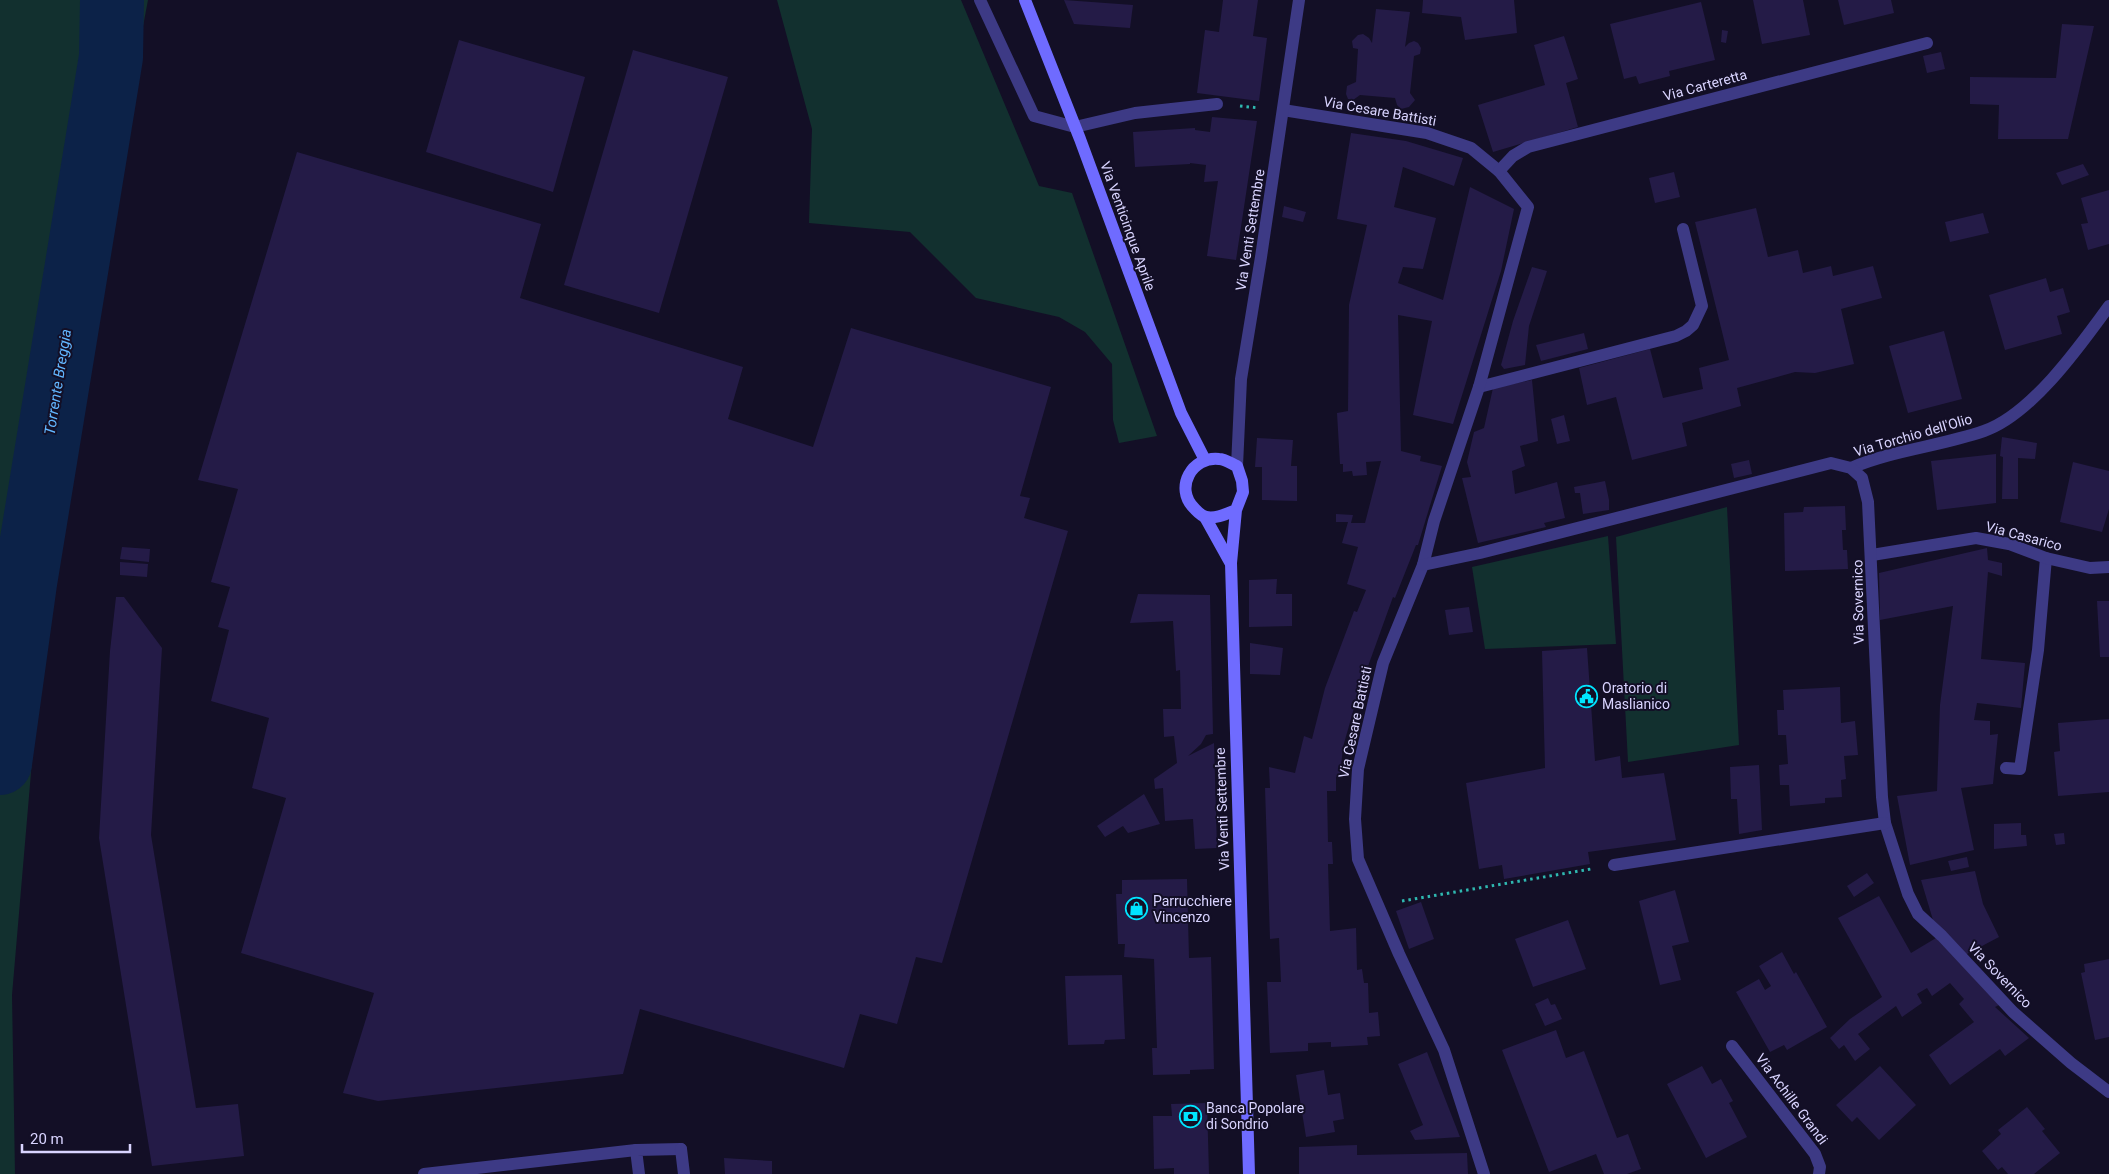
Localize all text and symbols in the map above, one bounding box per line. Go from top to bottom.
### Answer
street label: Via Carteretta [1661,66,1749,104]
street label: Via Cesare Battisti [1322,93,1438,129]
street label: Via Venticinque Aprile [1097,159,1159,293]
street label: Via Venti Settembre [1232,168,1268,292]
water label: Torrente Breggia [41,328,75,436]
street label: Via Torchio dell'Olio [1852,410,1974,460]
street label: Via Casarico [1984,518,2064,554]
street label: Via Sovernico [1849,559,1867,645]
street label: Via Cesare Battisti [1335,664,1375,780]
place label: Oratorio di Maslianico [1602,680,1670,712]
public building icon: Oratorio di Maslianico [1574,684,1598,708]
street label: Via Venti Settembre [1212,747,1232,871]
place label: Parrucchiere Vincenzo [1153,893,1232,925]
shop icon: Parrucchiere Vincenzo [1125,897,1149,921]
street label: Via Sovernico [1965,939,2035,1011]
street label: Via Achille Grandi [1753,1051,1831,1147]
place label: Banca Popolare di Sondrio [1206,1100,1304,1132]
bank icon: Banca Popolare di Sondrio [1178,1104,1202,1128]
scale bar [22,1122,130,1154]
text: 20 m [30,1130,64,1148]

